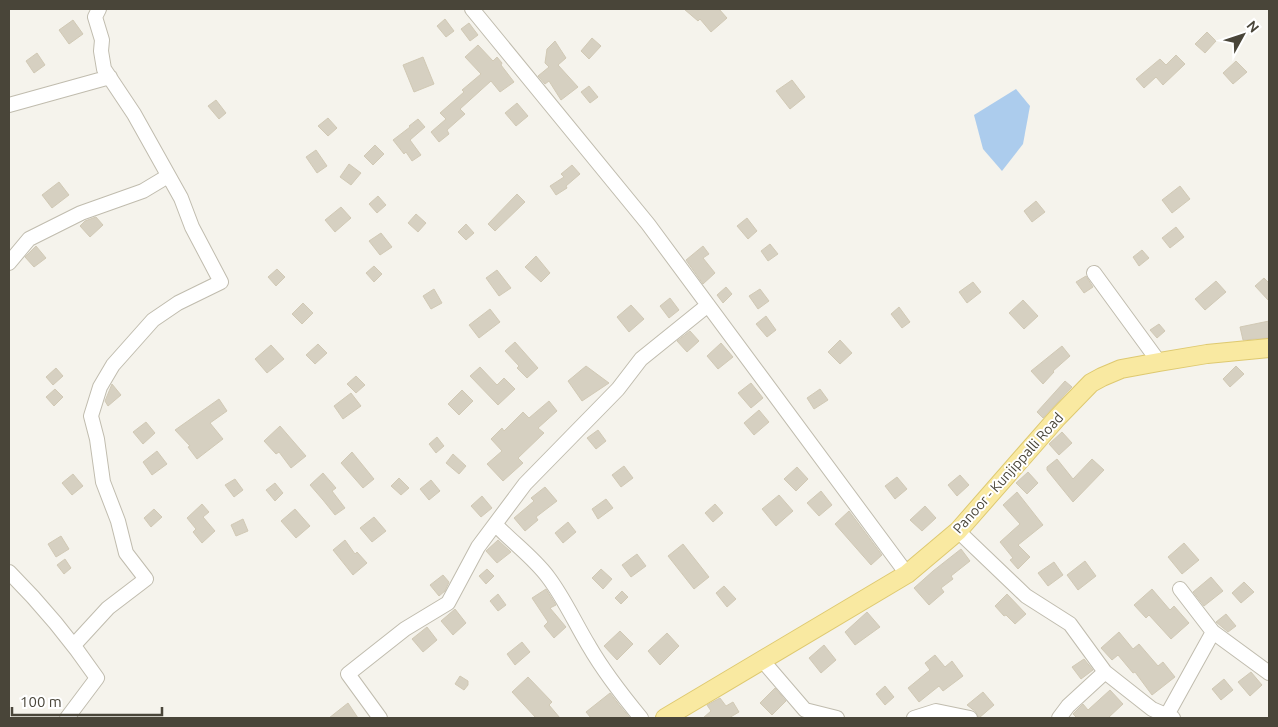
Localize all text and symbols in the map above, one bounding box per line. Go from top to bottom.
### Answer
north arrow [1218,10,1268,60]
text: N [1243,17,1262,36]
street label: Panoor - Kunjippalli Road [950,409,1066,537]
scale bar [12,684,162,716]
text: 100 m [20,693,62,710]

